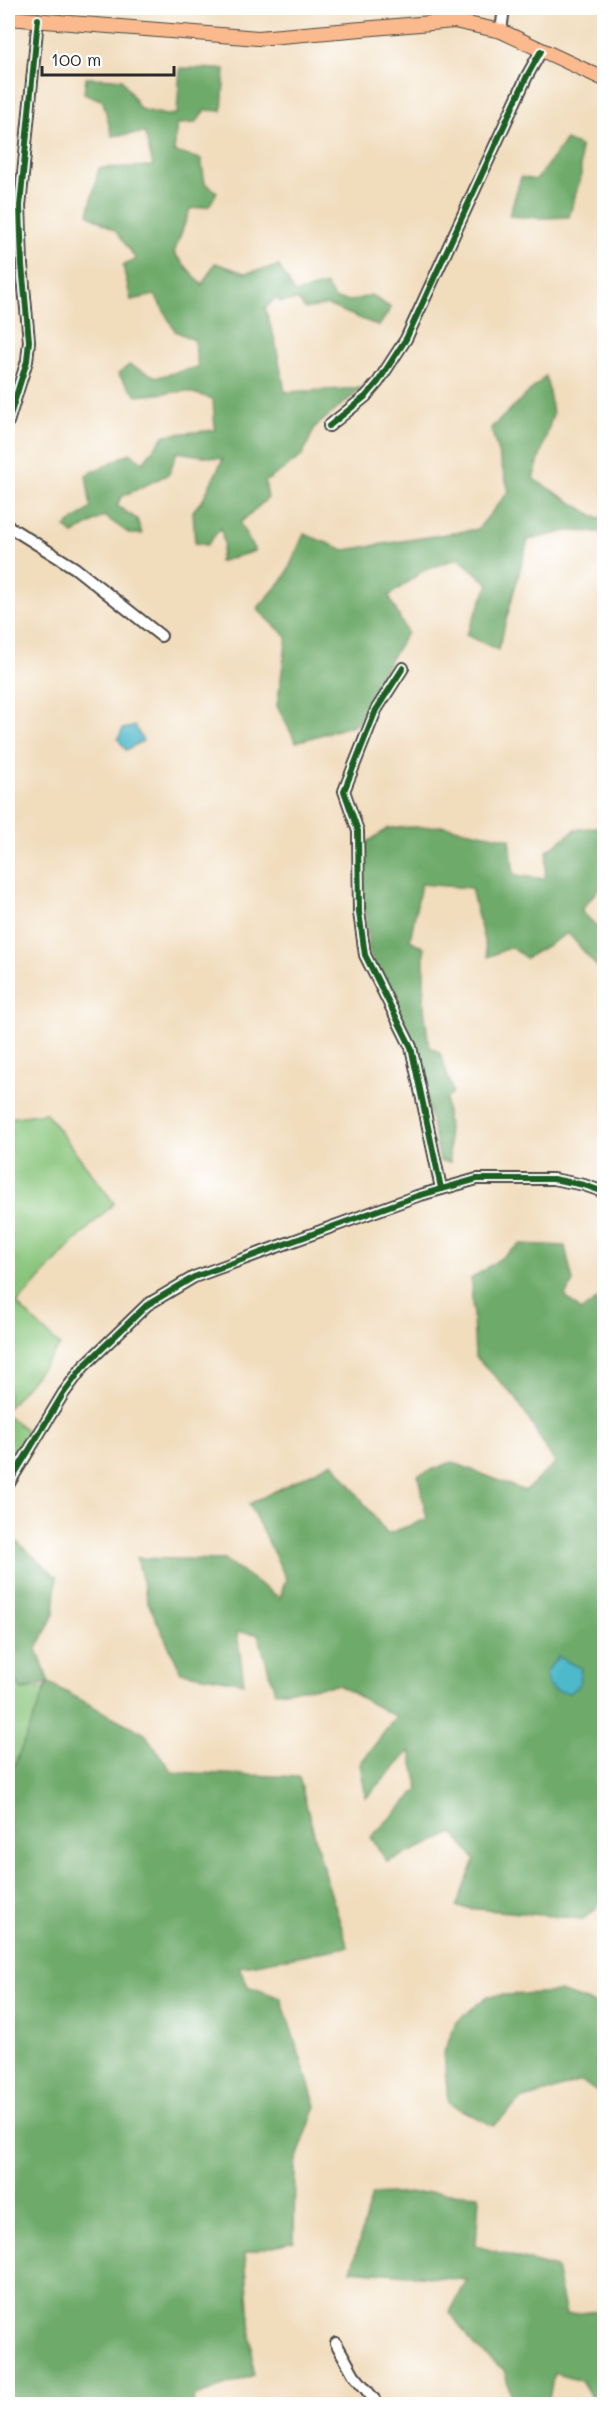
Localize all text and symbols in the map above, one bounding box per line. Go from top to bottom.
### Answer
scale bar [42,39,174,77]
text: 100 m [51,47,101,71]

